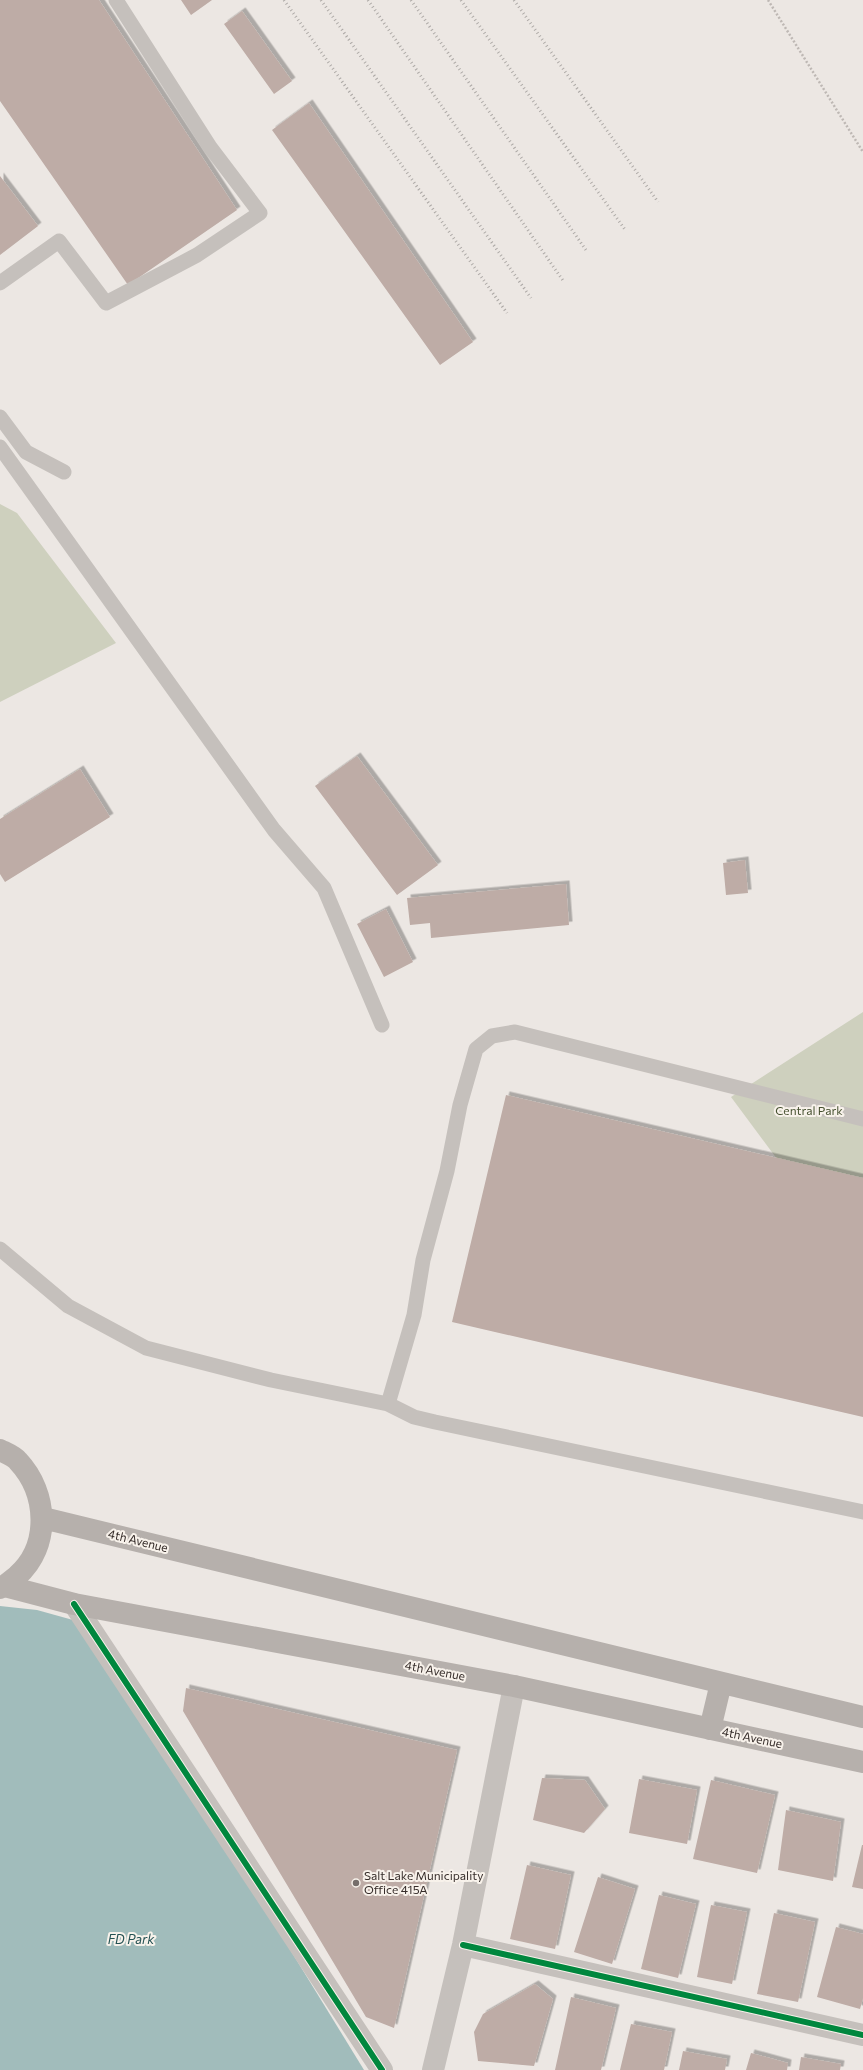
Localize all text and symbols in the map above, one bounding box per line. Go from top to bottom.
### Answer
park label: Central Park [775,1103,843,1117]
street label: 4th Avenue [107,1526,170,1554]
street label: 4th Avenue [404,1657,467,1683]
street label: 4th Avenue [721,1724,784,1750]
place label: Salt Lake Municipality Office 415A [364,1868,483,1896]
marker: Salt Lake Municipality Office 415A [351,1878,361,1888]
water label: FD Park [108,1931,155,1947]

